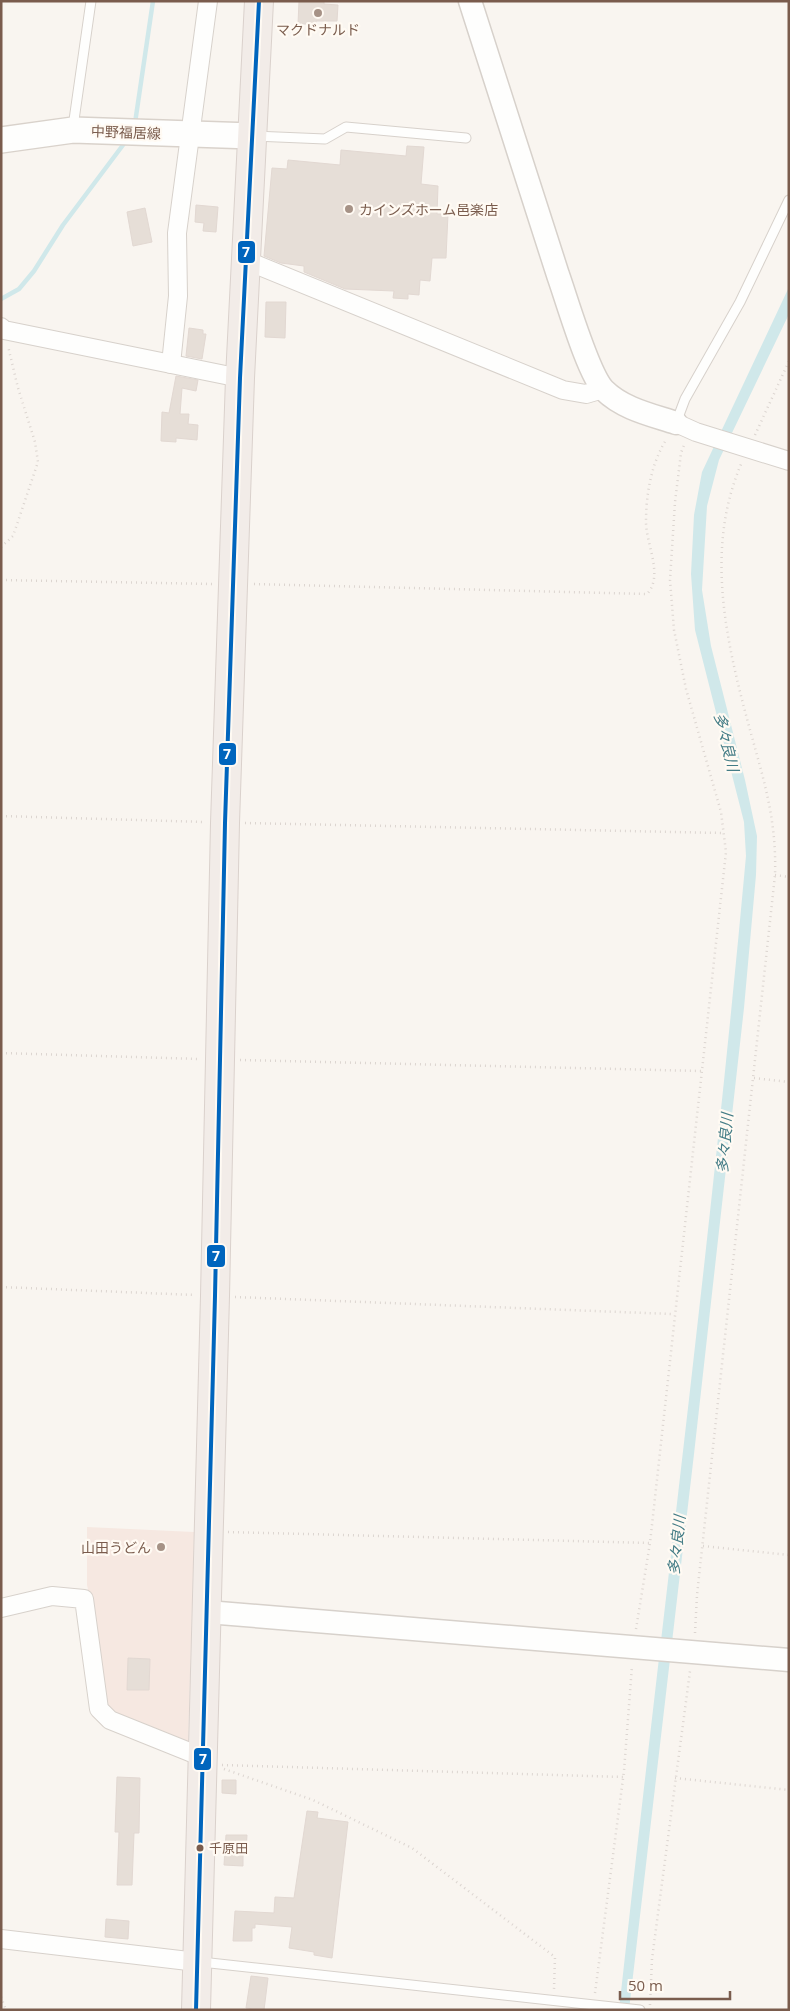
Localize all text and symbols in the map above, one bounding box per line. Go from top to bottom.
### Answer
marker: マクドナルド [312,7,324,19]
place label: マクドナルド [276,20,360,39]
street label: 中野福居線 [91,121,161,143]
place label: カインズホーム邑楽店 [359,200,498,219]
marker: カインズホーム邑楽店 [343,203,355,215]
line badge: 7 [237,240,256,264]
text: 7 [242,242,250,261]
water label: 多々良川 [710,710,744,775]
line badge: 7 [218,742,237,766]
text: 7 [223,744,231,763]
water label: 多々良川 [711,1110,737,1174]
line badge: 7 [206,1244,226,1268]
text: 7 [212,1246,220,1265]
water label: 多々良川 [663,1512,689,1576]
place label: 山田うどん [81,1538,151,1557]
marker: 山田うどん [155,1541,167,1553]
line badge: 7 [193,1747,212,1771]
text: 7 [199,1749,207,1768]
place label: 千原田 [209,1839,248,1857]
marker: 千原田 [195,1843,205,1853]
scale bar [620,1968,730,2000]
text: 50 m [628,1975,663,1995]

